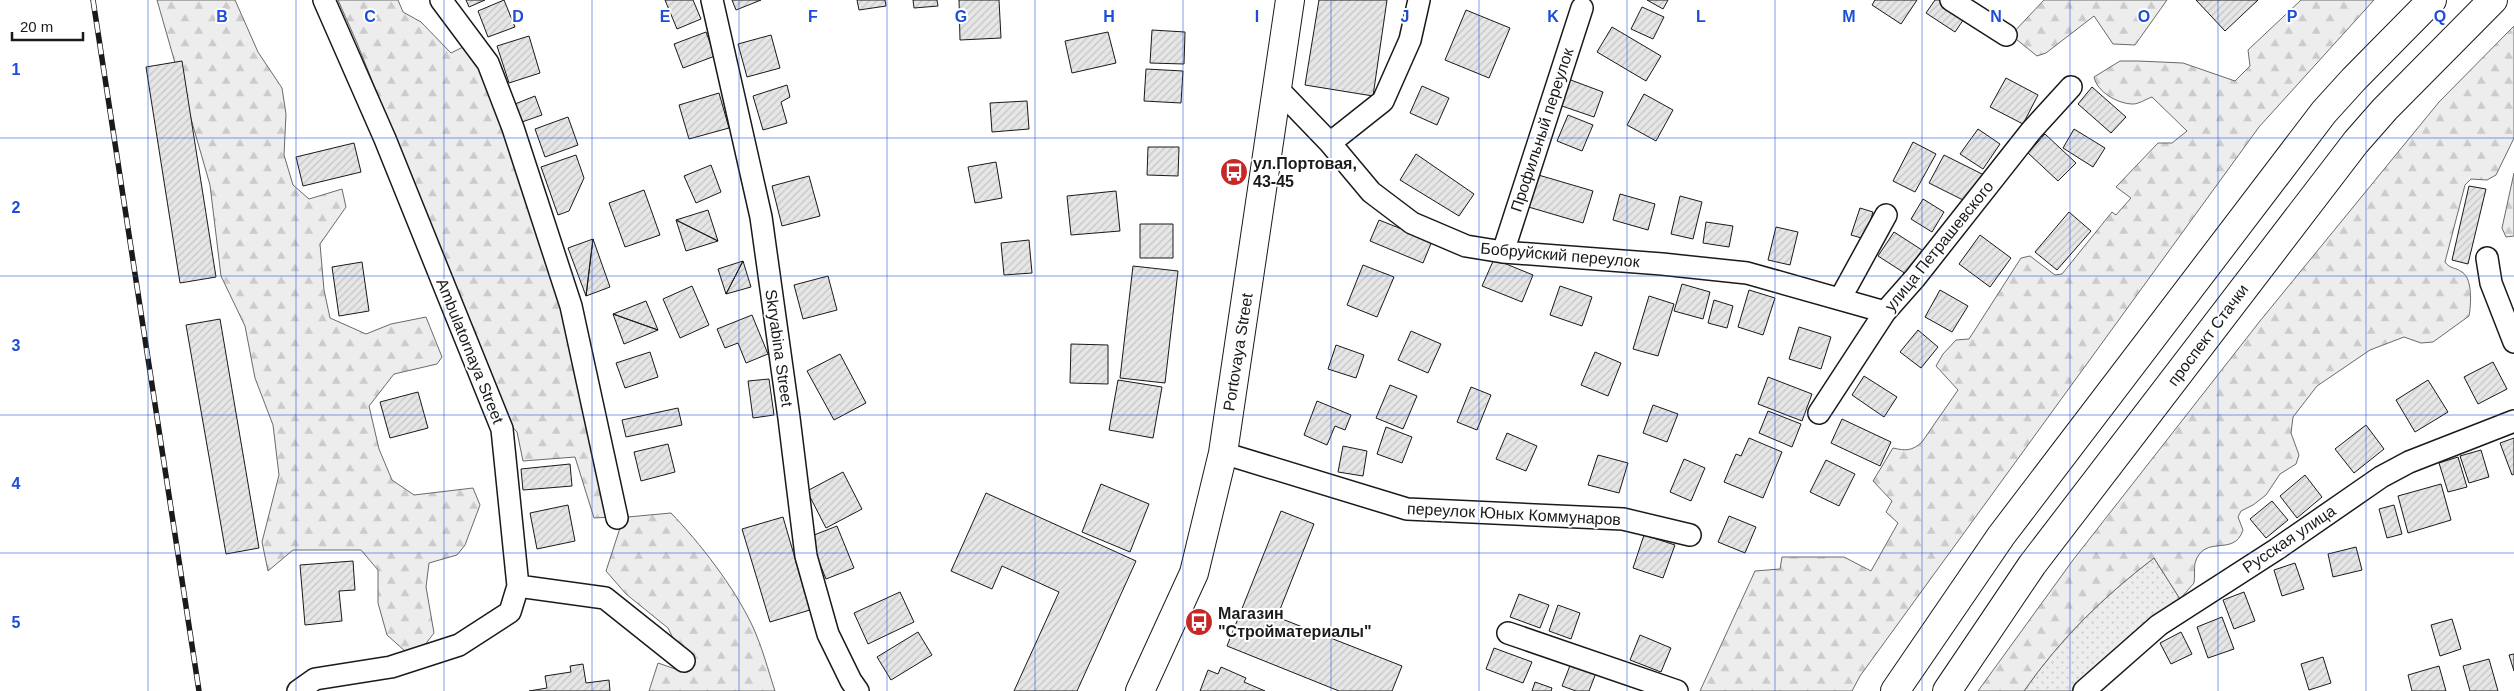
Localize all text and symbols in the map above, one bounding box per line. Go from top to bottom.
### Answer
text: B [216,8,228,25]
text: C [364,8,376,25]
text: D [512,8,524,25]
text: E [660,8,671,25]
text: F [808,8,818,25]
text: G [955,8,967,25]
text: H [1103,8,1115,25]
text: I [1255,8,1259,25]
text: J [1401,8,1409,25]
text: K [1547,8,1559,25]
text: L [1696,8,1706,25]
text: M [1842,8,1856,25]
text: N [1990,8,2002,25]
text: O [2138,8,2150,25]
text: P [2287,8,2298,25]
text: Q [2434,8,2446,25]
scale bar [12,10,84,42]
text: 20 m [20,18,53,35]
street label: Профильный переулок [1507,45,1577,214]
text: 1 [12,61,21,78]
place label: ул.Портовая, 43-45 [1253,155,1357,190]
bus stop icon: ул.Портовая, 43-45 [1219,157,1249,187]
street label: улица Петрашевского [1881,178,1997,314]
text: 2 [12,199,21,216]
street label: Бобруйский переулок [1480,240,1641,271]
street label: Ambulatornaya Street [433,276,507,426]
street label: проспект Стачки [2164,281,2252,389]
street label: Skryabina Street [762,288,796,408]
street label: Portovaya Street [1220,291,1256,412]
text: 3 [12,337,21,354]
text: 4 [12,475,21,492]
street label: переулок Юных Коммунаров [1407,500,1621,528]
street label: Русская улица [2240,502,2339,576]
place label: Магазин "Стройматериалы" [1218,605,1372,640]
bus stop icon: Магазин "Стройматериалы" [1184,607,1214,637]
text: 5 [12,614,21,631]

